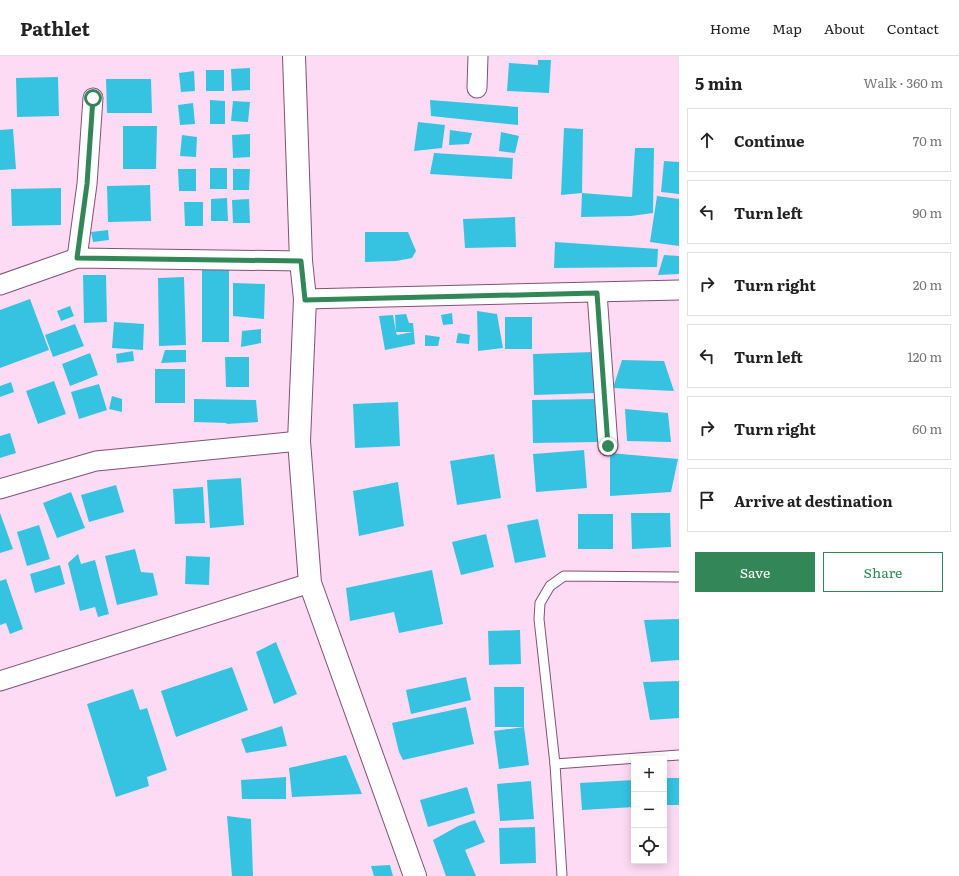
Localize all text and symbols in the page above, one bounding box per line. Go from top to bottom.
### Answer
text: Pathlet [20,14,90,42]
text: Home [710,18,750,38]
text: Map [772,18,802,38]
text: About [824,18,865,38]
text: Contact [887,18,939,38]
text: 5 min [695,70,743,95]
text: Walk · 360 m [863,73,943,92]
route start [84,89,102,107]
icon: ahead [696,129,718,151]
text: Continue [734,129,804,152]
text: 70 m [913,131,942,150]
icon: left [696,201,718,223]
text: Turn left [734,201,803,224]
text: 90 m [912,203,942,222]
icon: right [696,273,718,295]
text: Turn right [734,273,816,296]
text: 20 m [913,275,942,294]
icon: left [696,345,718,367]
text: Turn left [734,345,803,368]
text: 120 m [907,347,942,366]
icon: right [696,417,718,439]
text: Turn right [734,417,816,440]
text: 60 m [912,419,942,438]
route end [599,437,617,455]
icon: arrive [696,489,718,511]
text: Arrive at destination [734,489,893,512]
button: Save [695,552,815,592]
button: Share [823,552,943,592]
map controls [631,756,667,864]
button: + [631,756,667,792]
button: − [631,792,667,828]
button: locate [631,828,667,864]

